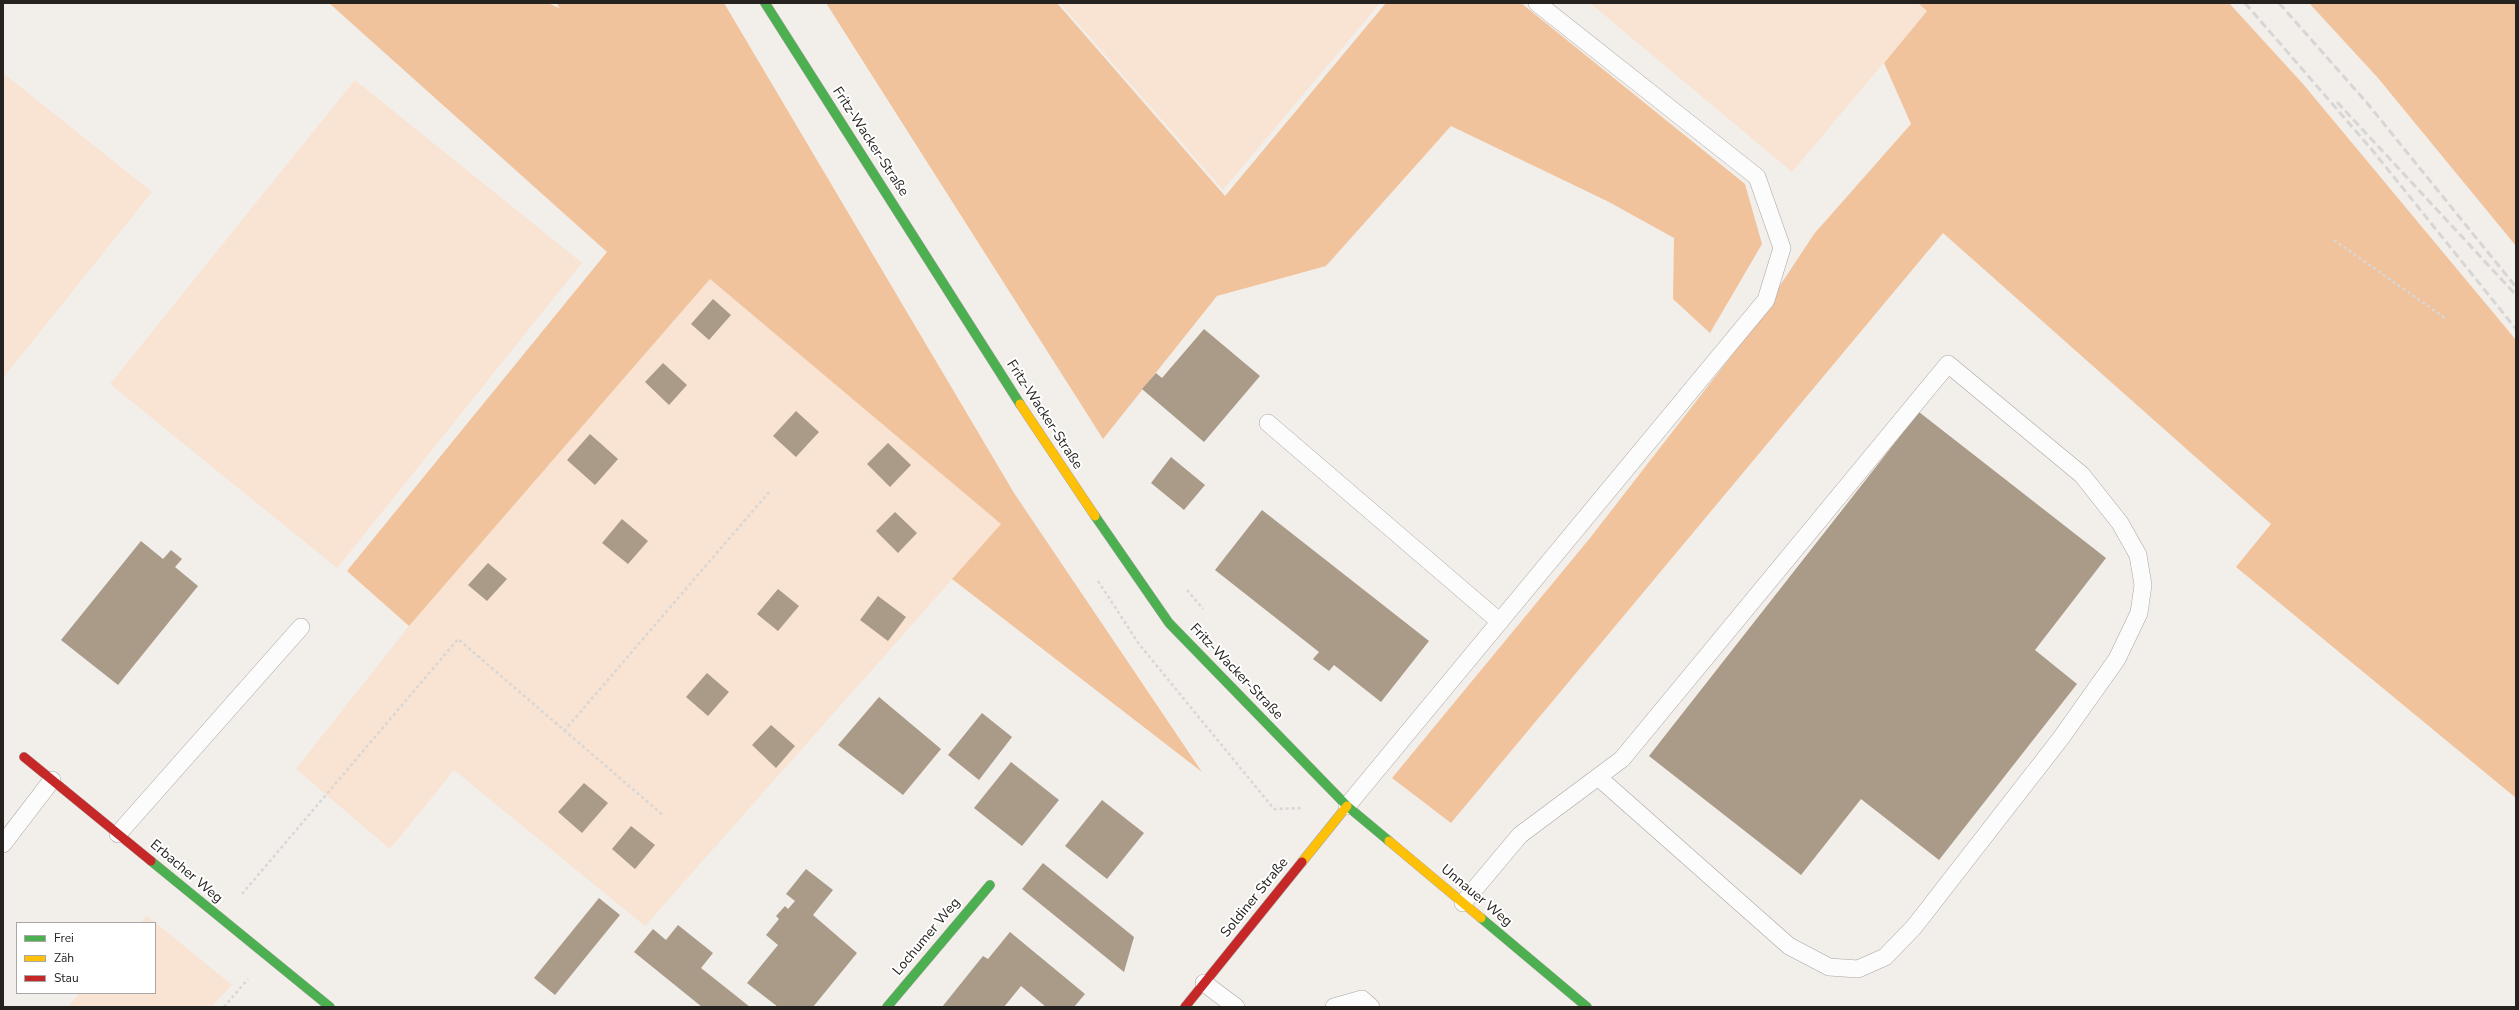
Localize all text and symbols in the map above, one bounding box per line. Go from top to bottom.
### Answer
street label: Fritz-Wacker-Straße [828,84,912,200]
street label: Fritz-Wacker-Straße [1002,357,1086,473]
street label: Fritz-Wacker-Straße [1186,621,1286,723]
street label: Erbacher Weg [146,837,226,907]
street label: Soldiner Straße [1218,855,1292,941]
street label: Unnauer Weg [1437,861,1515,931]
street label: Lochumer Weg [890,895,964,979]
legend [16,922,156,994]
text: Frei [54,930,74,946]
text: Zäh [54,950,74,966]
text: Stau [54,970,79,986]

